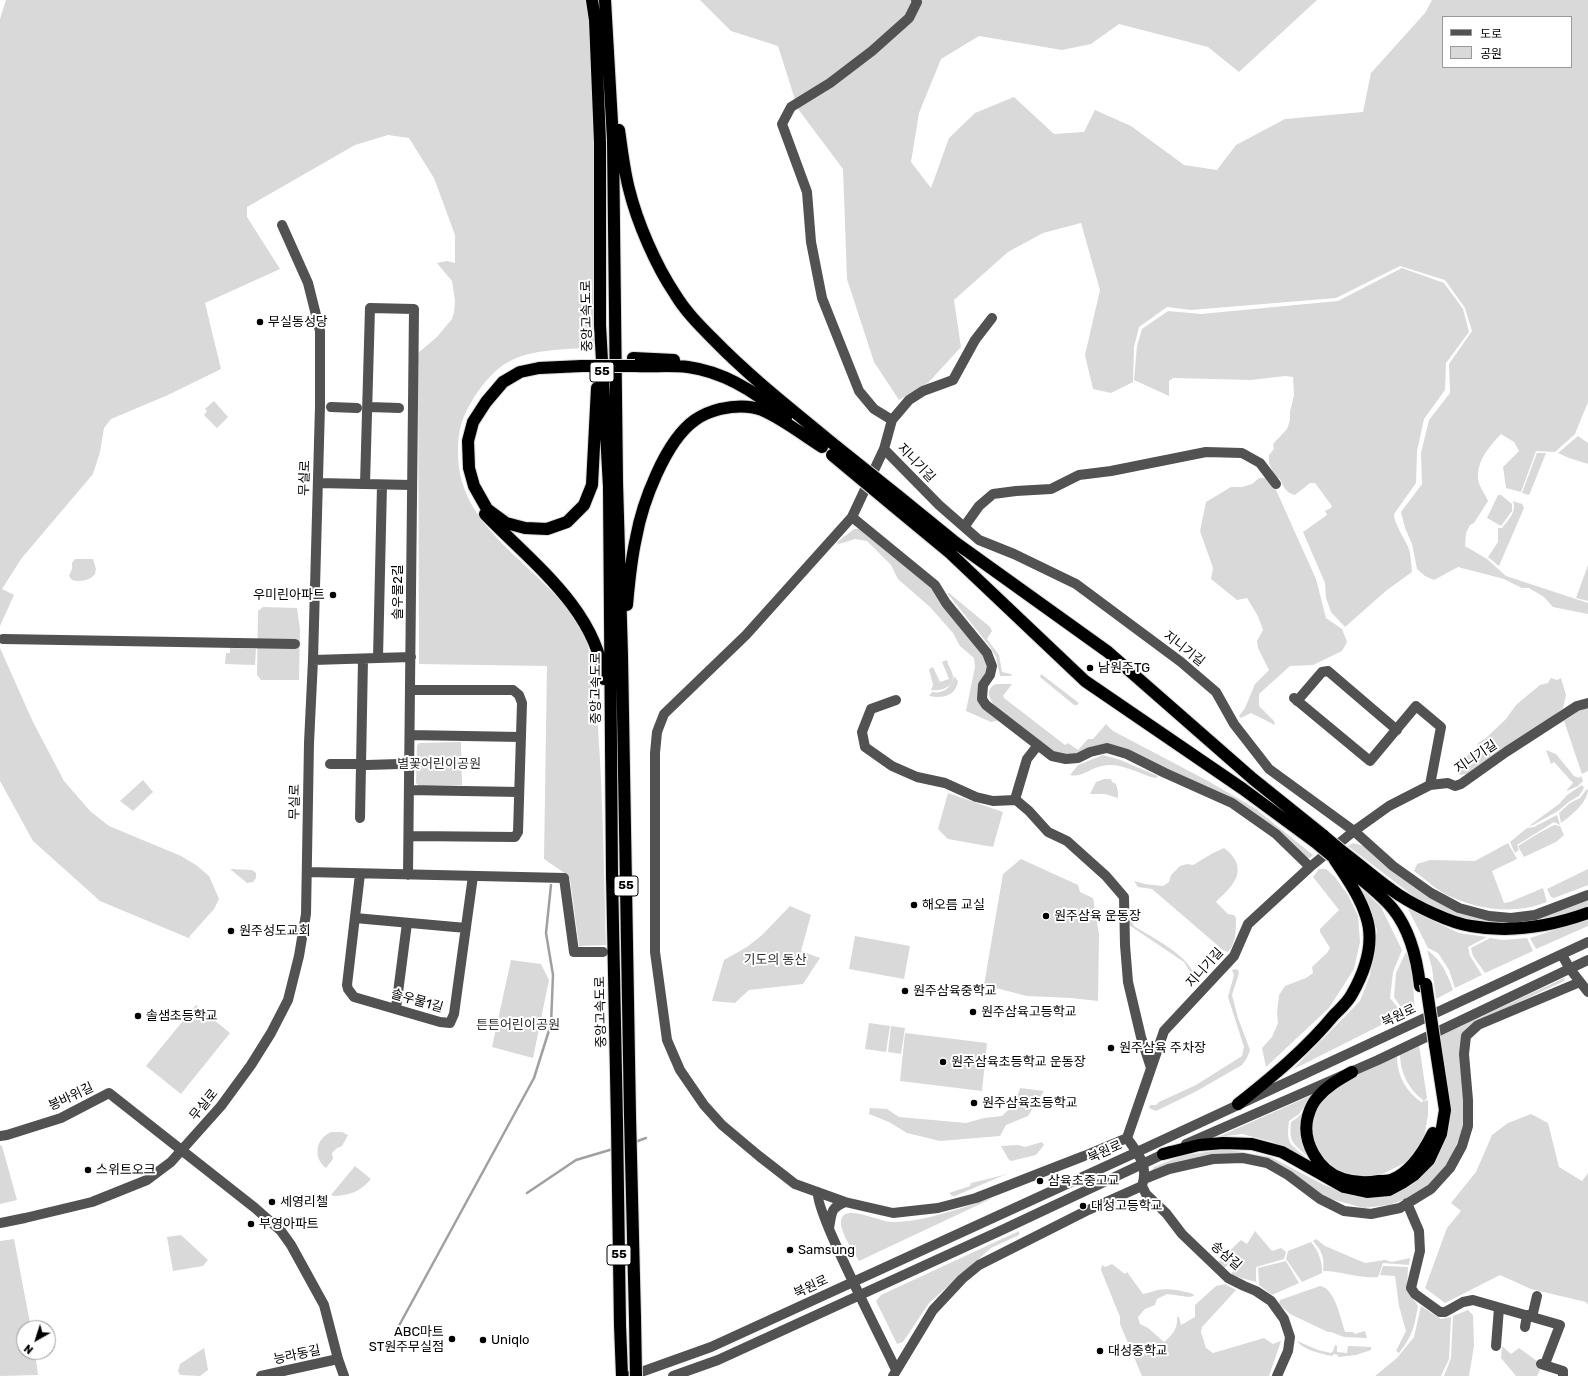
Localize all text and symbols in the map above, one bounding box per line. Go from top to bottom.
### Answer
legend [1442,16,1572,68]
text: 도로 [1480,27,1502,41]
text: 공원 [1480,47,1502,61]
street label: 중앙고속도로 [579,280,595,352]
place label: 무실동성당 [268,314,328,330]
marker: 무실동성당 [255,317,265,327]
road number: 55 [590,362,614,382]
street label: 지니기길 [894,440,938,486]
street label: 무실로 [297,460,313,496]
street label: 솔우물2길 [390,564,406,620]
place label: 우미린아파트 [253,587,325,603]
marker: 우미린아파트 [328,590,338,600]
street label: 지니기길 [1160,628,1208,670]
street label: 중앙고속도로 [588,652,604,724]
place label: 남원주TG [1098,660,1150,676]
marker: 남원주TG [1085,663,1095,673]
street label: 지니기길 [1452,737,1500,777]
park label: 별꽃어린이공원 [397,756,481,772]
street label: 무실로 [287,784,303,820]
road number: 55 [614,876,638,896]
place label: 해오름 교실 [922,897,985,913]
marker: 해오름 교실 [909,900,919,910]
place label: 원주삼육 운동장 [1054,908,1141,924]
marker: 원주삼육 운동장 [1041,911,1051,921]
place label: 원주성도교회 [239,923,311,939]
marker: 원주성도교회 [226,926,236,936]
street label: 지니기길 [1183,945,1227,991]
park label: 기도의 동산 [744,952,806,968]
street label: 중앙고속도로 [593,976,609,1048]
place label: 원주삼육중학교 [913,983,997,999]
street label: 솔우물1길 [389,986,445,1016]
marker: 원주삼육중학교 [900,986,910,996]
street label: 북원로 [1379,1001,1419,1031]
place label: 원주삼육고등학교 [981,1004,1077,1020]
marker: 원주삼육고등학교 [968,1007,978,1017]
place label: 솔샘초등학교 [146,1008,218,1024]
marker: 솔샘초등학교 [133,1011,143,1021]
park label: 튼튼어린이공원 [476,1017,560,1033]
place label: 원주삼육 주차장 [1119,1040,1206,1056]
marker: 원주삼육 주차장 [1106,1043,1116,1053]
place label: 원주삼육초등학교 운동장 [951,1054,1086,1070]
marker: 원주삼육초등학교 운동장 [938,1057,948,1067]
street label: 봉바위길 [46,1080,96,1114]
street label: 무실로 [187,1086,221,1124]
place label: 원주삼육초등학교 [982,1095,1078,1111]
marker: 원주삼육초등학교 [969,1098,979,1108]
street label: 북원로 [1085,1138,1125,1166]
place label: 스위트오크 [96,1162,156,1178]
marker: 스위트오크 [83,1165,93,1175]
place label: 삼육초중고교 [1048,1173,1120,1189]
marker: 삼육초중고교 [1035,1176,1045,1186]
place label: 세영리첼 [280,1194,328,1210]
marker: 세영리첼 [267,1197,277,1207]
place label: 대성고등학교 [1091,1198,1163,1214]
marker: 대성고등학교 [1078,1201,1088,1211]
place label: 부영아파트 [259,1216,319,1232]
marker: 부영아파트 [246,1219,256,1229]
street label: 송삼길 [1207,1238,1245,1274]
place label: Samsung [798,1242,855,1258]
road number: 55 [607,1245,631,1265]
marker: Samsung [785,1245,795,1255]
street label: 북원로 [791,1272,831,1302]
north arrow [16,1320,56,1360]
place label: ABC마트 ST원주무실점 [369,1324,444,1355]
place label: Uniqlo [491,1332,530,1348]
marker: ABC마트 ST원주무실점 [447,1334,457,1344]
marker: Uniqlo [478,1335,488,1345]
text: N [22,1341,36,1356]
street label: 능라동길 [272,1342,322,1368]
place label: 대성중학교 [1108,1343,1168,1359]
marker: 대성중학교 [1095,1346,1105,1356]

